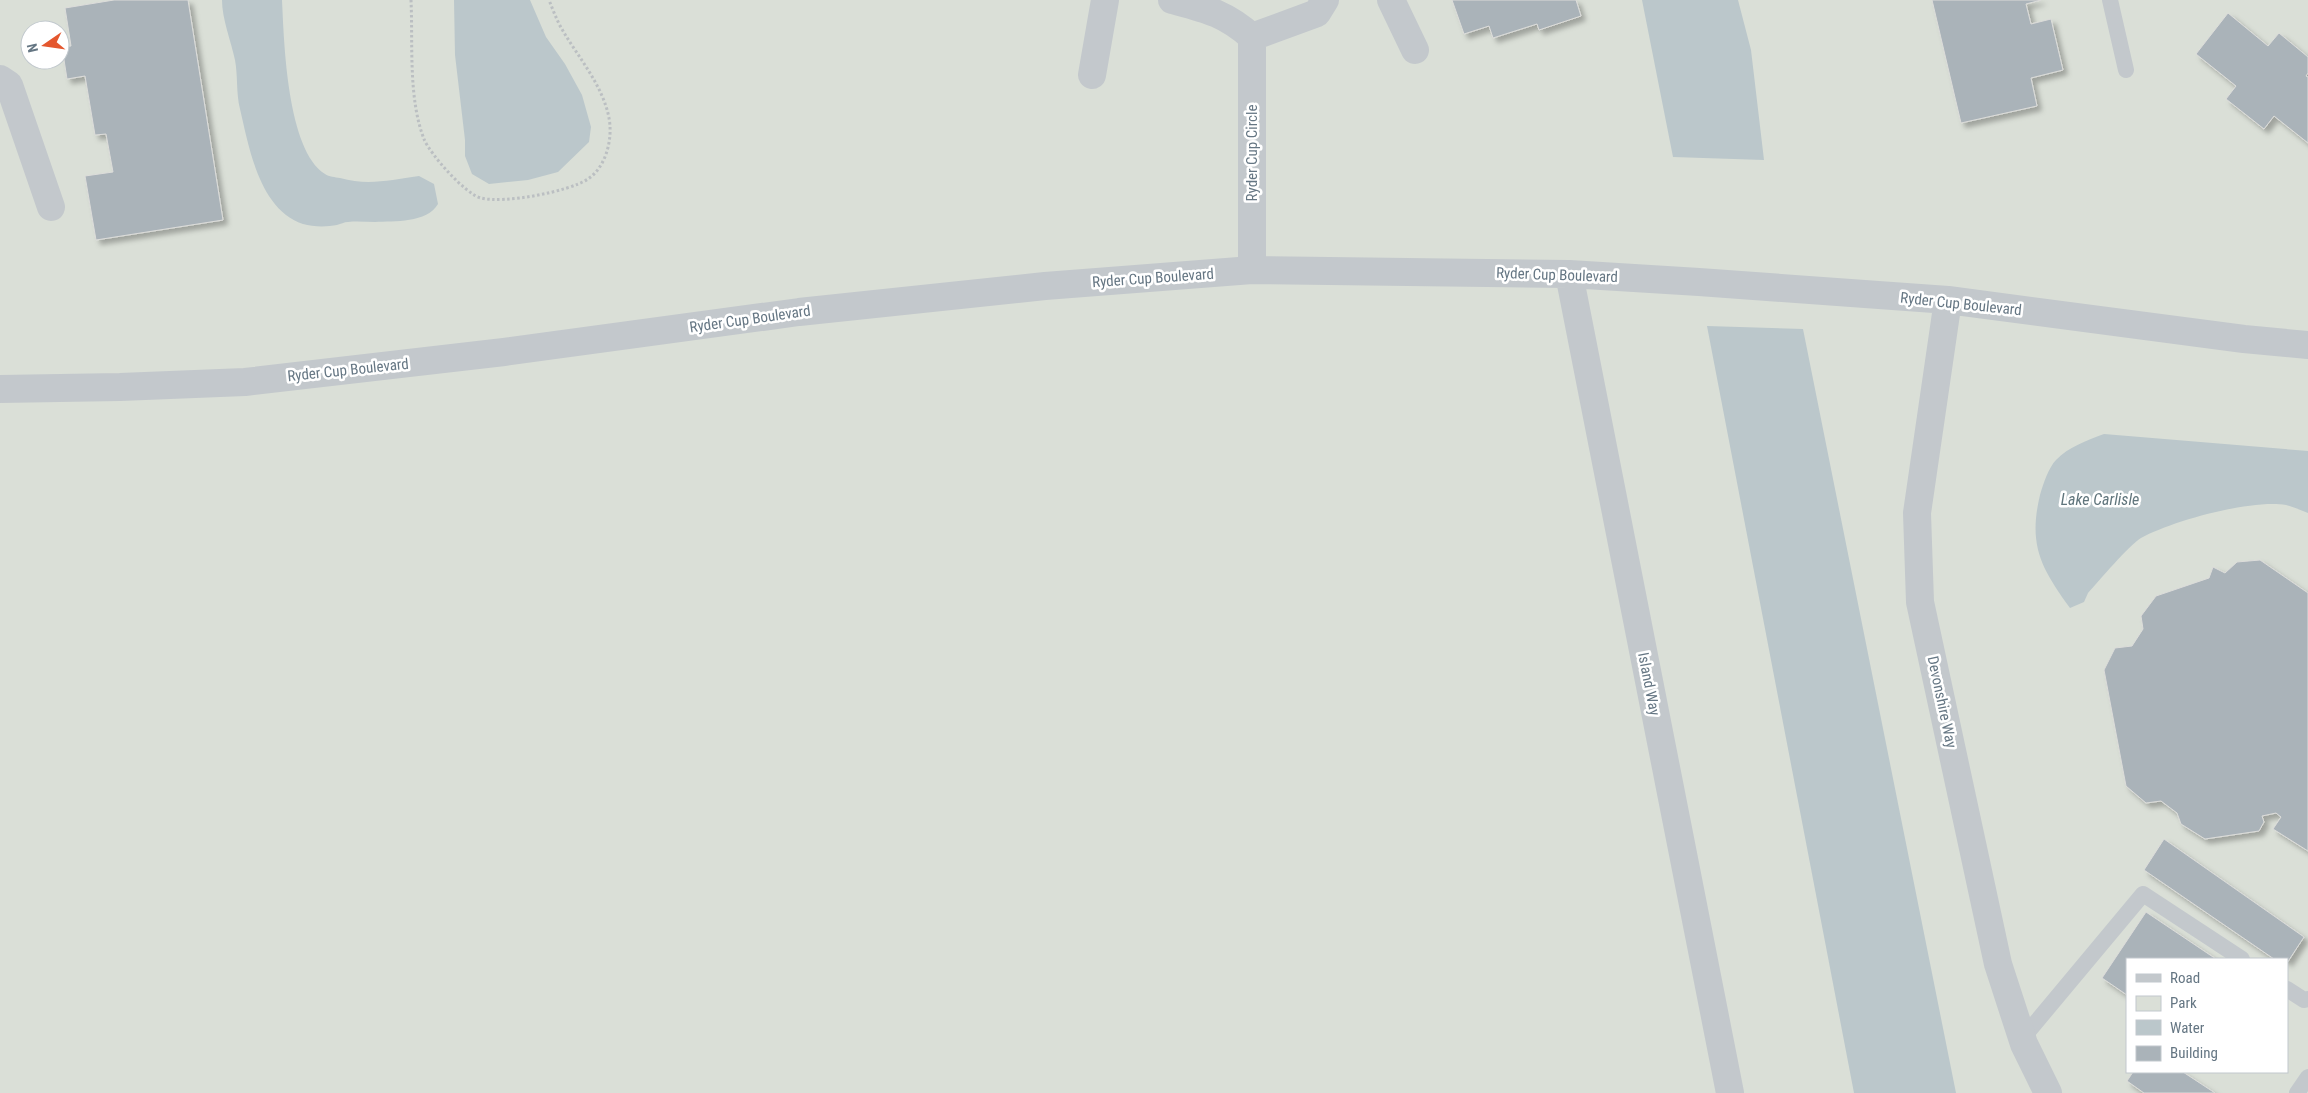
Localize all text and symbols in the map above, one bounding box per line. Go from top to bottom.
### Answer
north arrow [20,20,70,70]
text: N [24,42,41,54]
street label: Ryder Cup Circle [1243,105,1261,201]
street label: Ryder Cup Boulevard [1496,264,1618,286]
street label: Ryder Cup Boulevard [1092,265,1214,291]
street label: Ryder Cup Boulevard [1899,289,2023,319]
street label: Ryder Cup Boulevard [688,302,812,336]
street label: Ryder Cup Boulevard [286,355,410,385]
water label: Lake Carlisle [2061,490,2139,509]
street label: Island Way [1634,651,1664,717]
street label: Devonshire Way [1923,654,1961,750]
legend [2126,958,2288,1073]
text: Road [2170,969,2200,987]
text: Park [2170,994,2197,1012]
text: Water [2170,1019,2205,1037]
text: Building [2170,1044,2218,1062]

